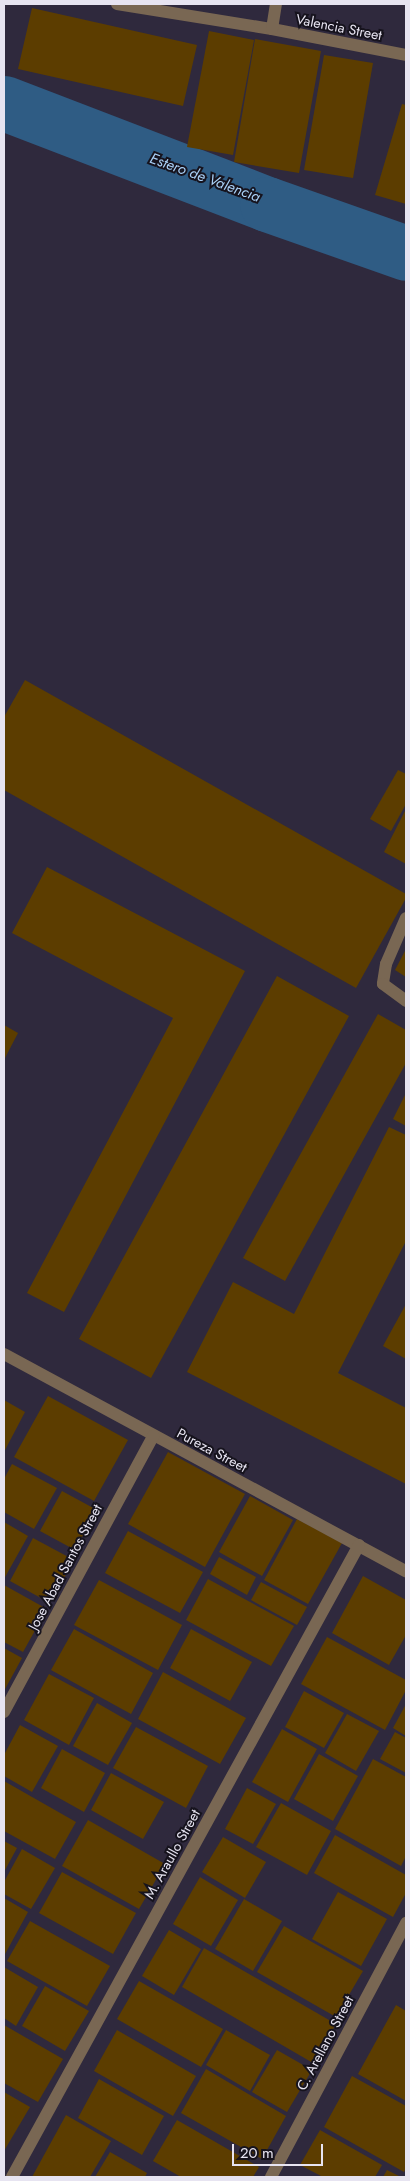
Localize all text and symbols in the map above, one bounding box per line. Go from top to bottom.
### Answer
street label: Valencia Street [295,10,383,44]
water label: Estero de Valencia [147,150,263,206]
street label: Pureza Street [174,1424,250,1476]
street label: Jose Abad Santos Street [25,1501,105,1633]
street label: M. Araullo Street [141,1806,203,1902]
street label: C. Arellano Street [293,1993,357,2093]
scale bar [235,2134,326,2166]
text: 20 m [240,2142,274,2164]

